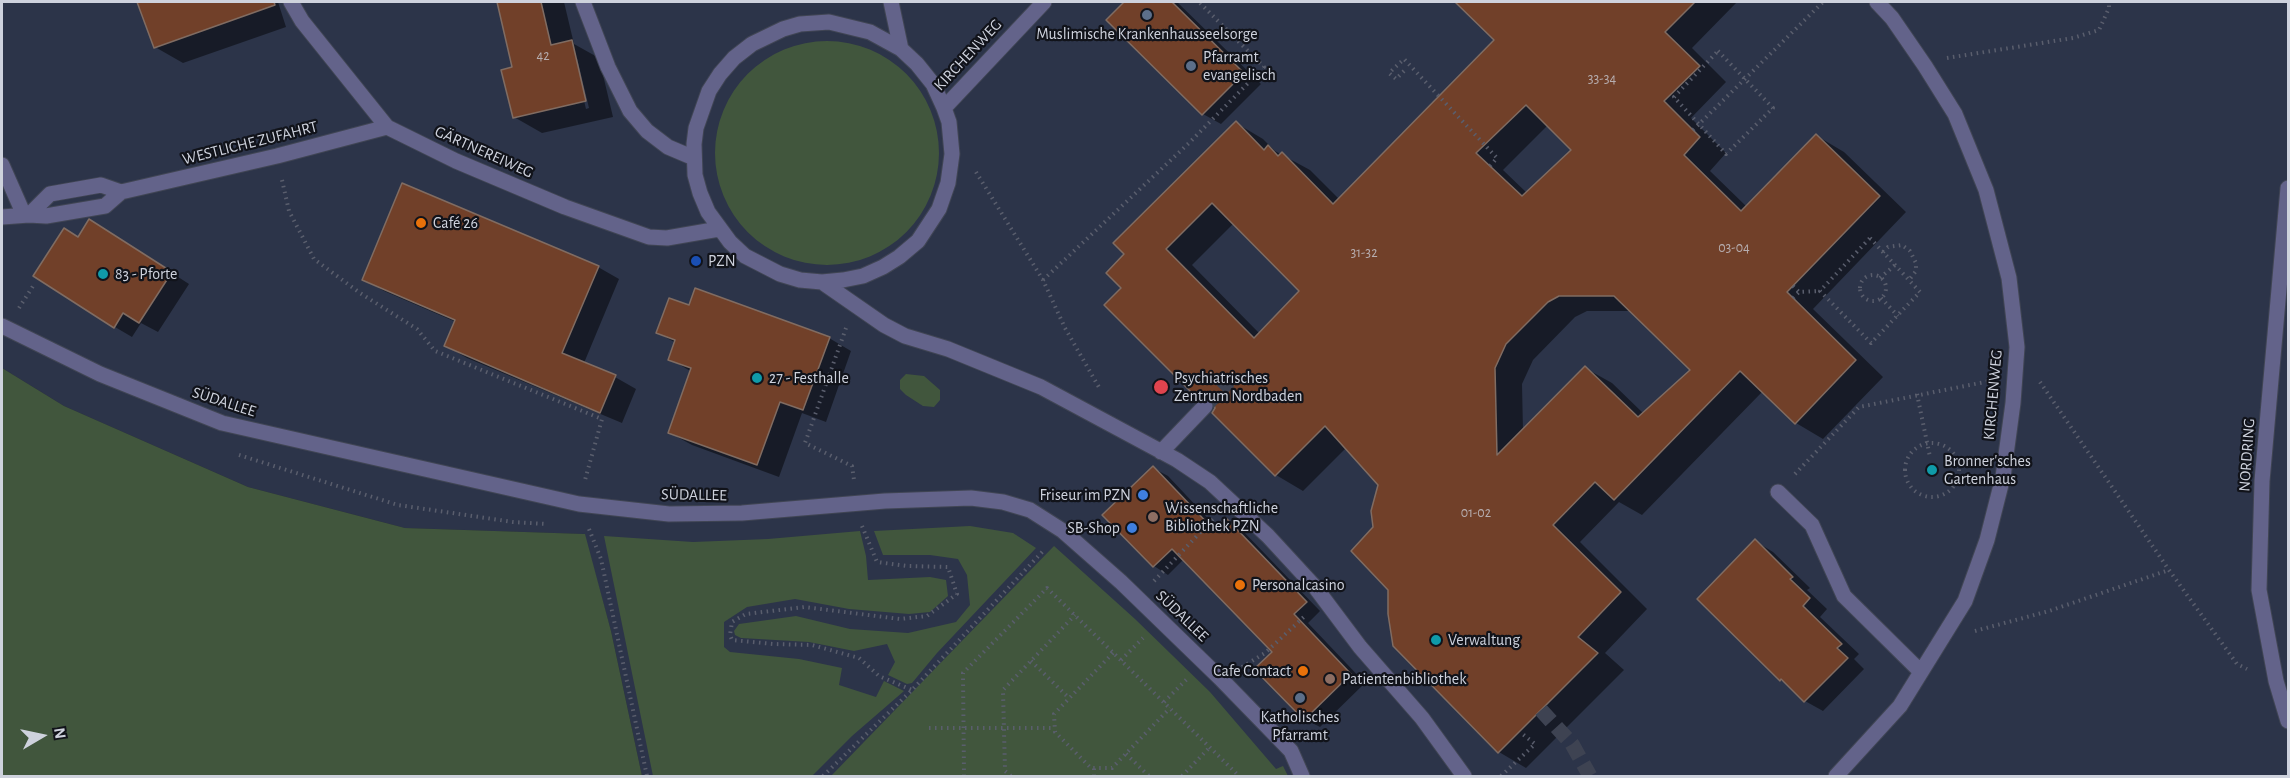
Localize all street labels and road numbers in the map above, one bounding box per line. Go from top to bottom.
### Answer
street label: KIRCHENWEG [930,15,1006,95]
street label: WESTLICHE ZUFAHRT [180,117,320,169]
street label: GÄRTNEREIWEG [432,122,536,182]
street label: KIRCHENWEG [1979,349,2007,441]
street label: SÜDALLEE [190,383,258,421]
street label: NORDRING [2235,418,2259,492]
street label: SÜDALLEE [661,485,727,505]
street label: SÜDALLEE [1152,586,1212,646]

